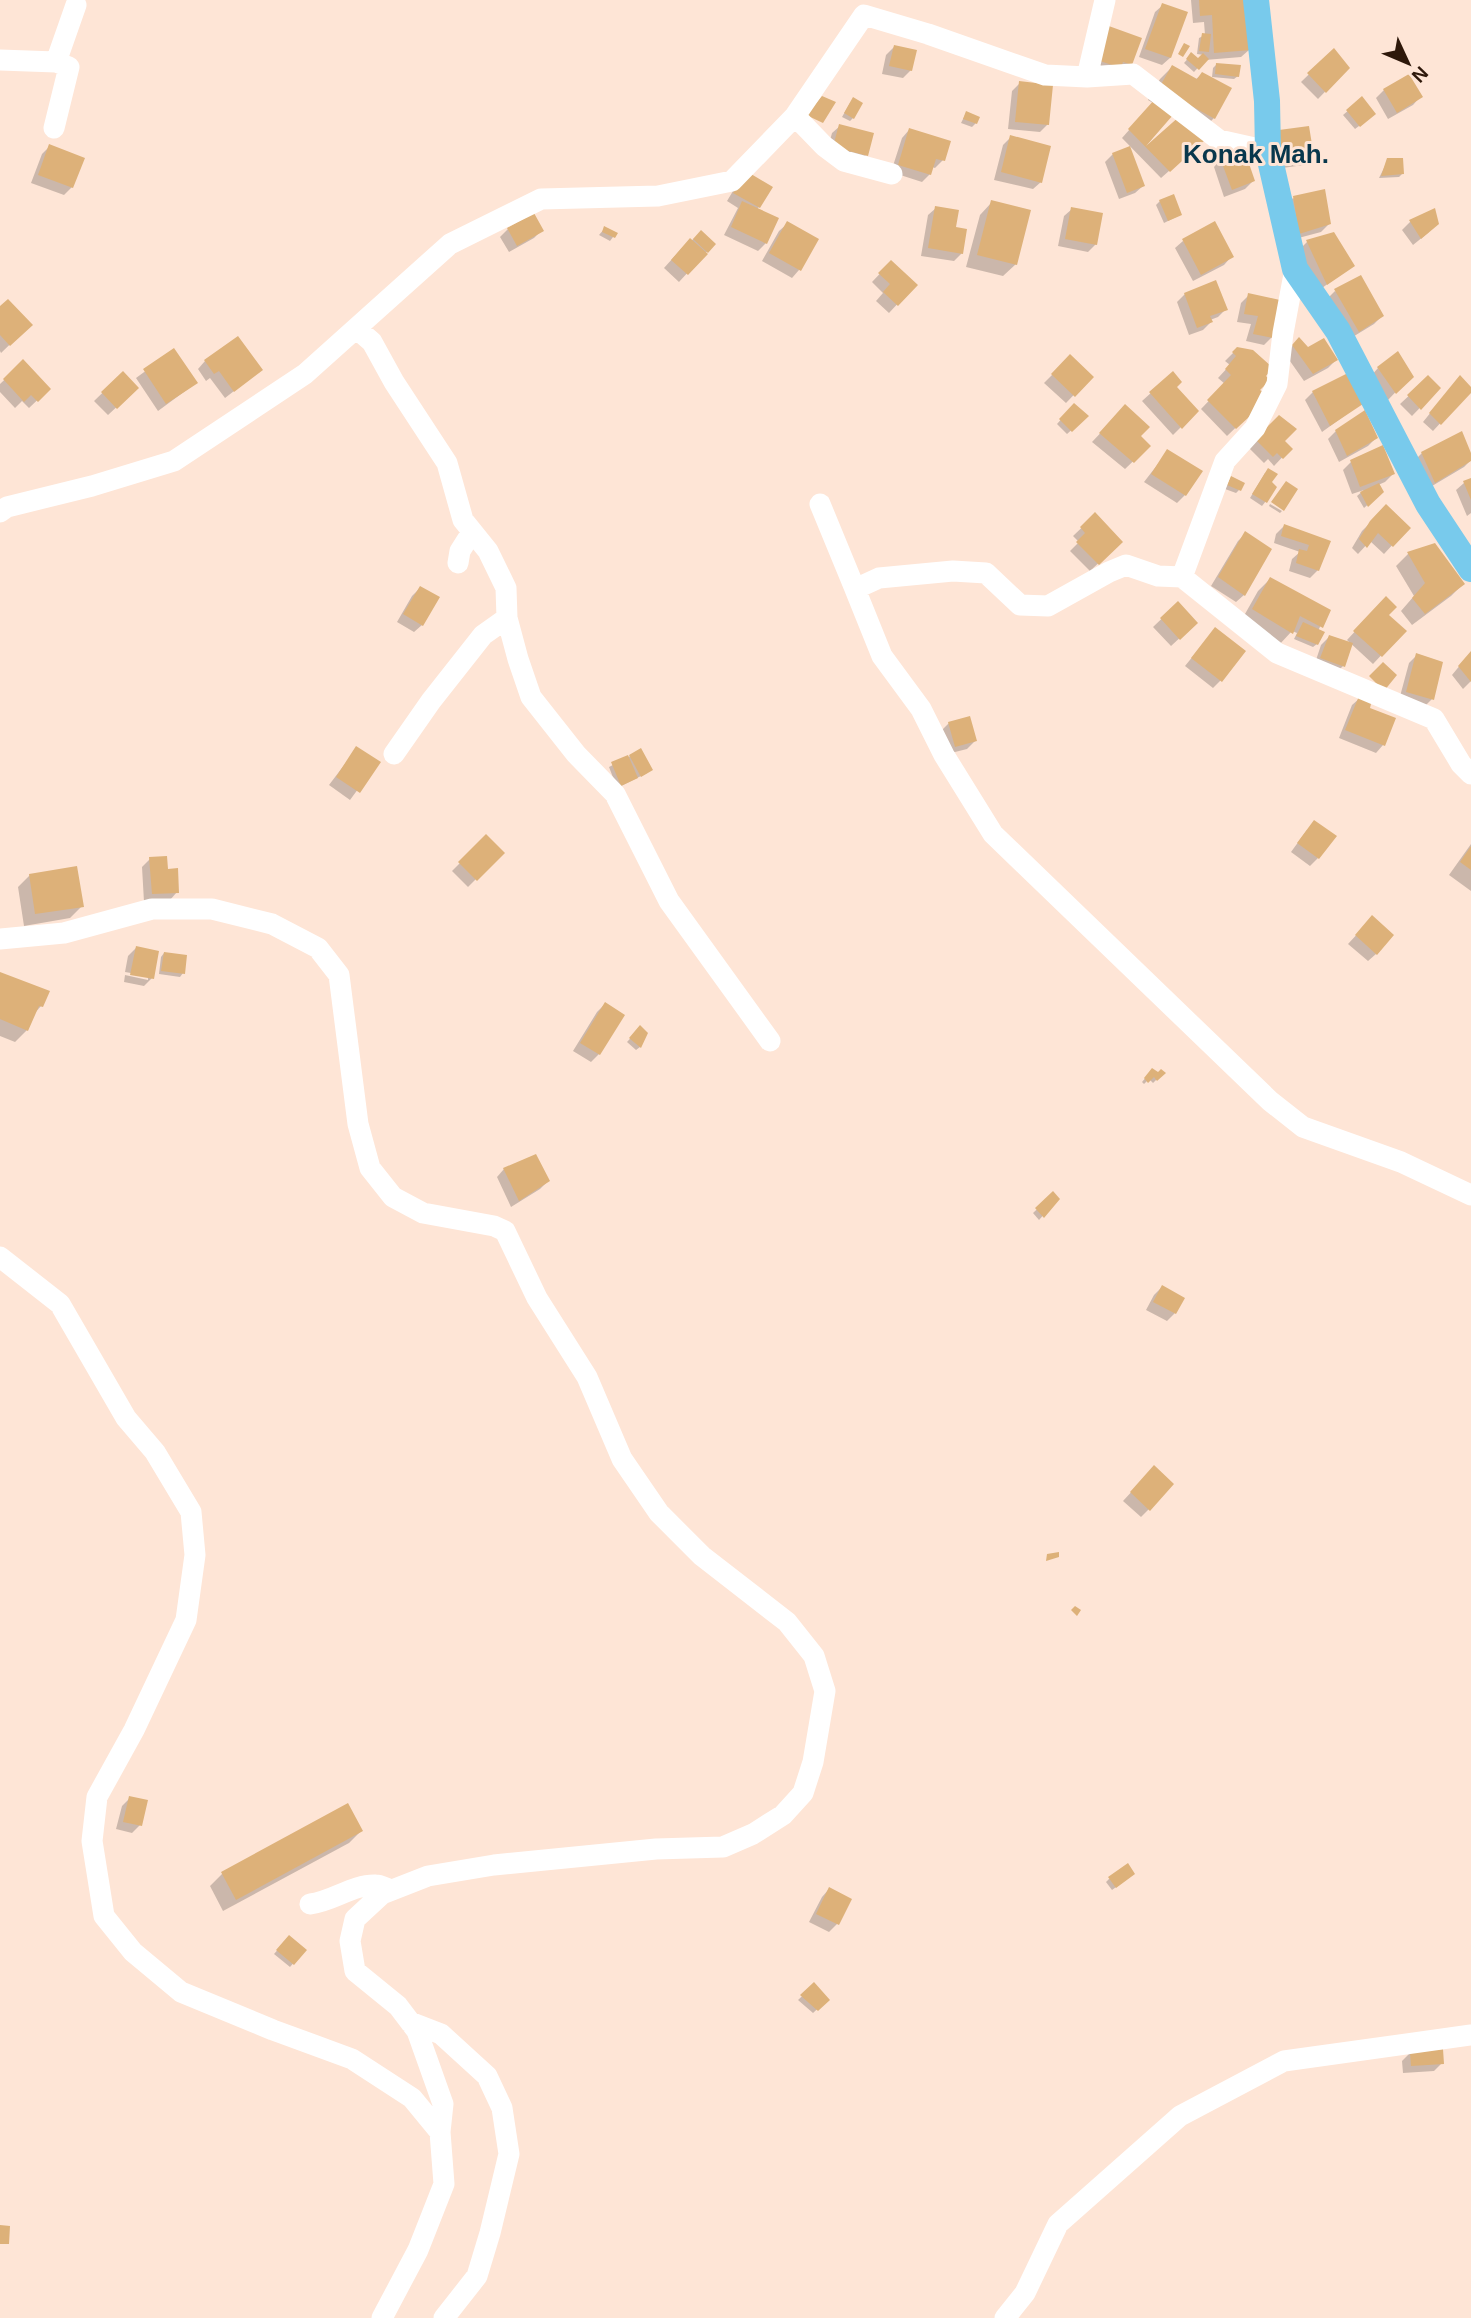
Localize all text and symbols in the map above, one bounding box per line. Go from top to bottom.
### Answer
north arrow [1373,28,1443,98]
text: N [1408,62,1432,87]
district label: Konak Mah. [1183,139,1329,169]

